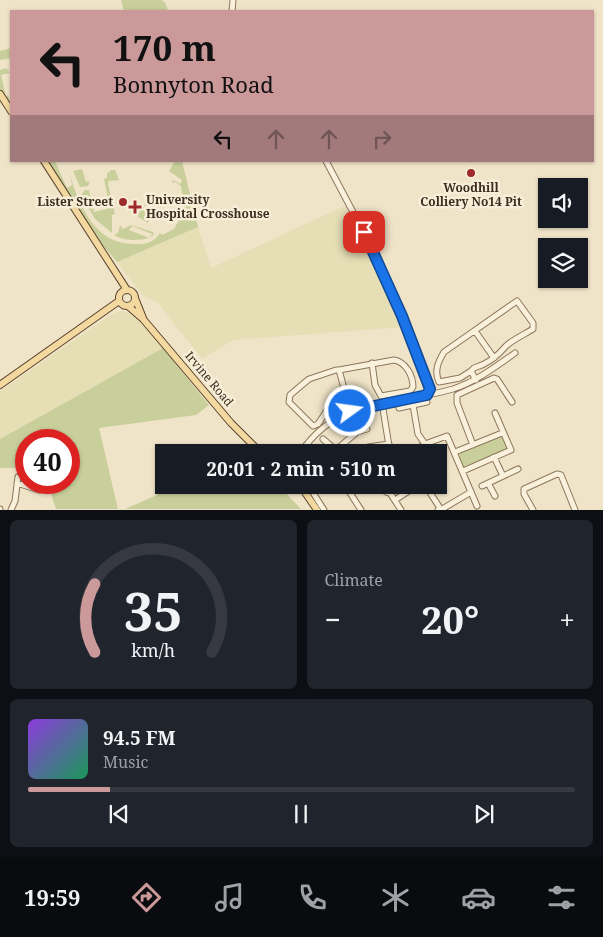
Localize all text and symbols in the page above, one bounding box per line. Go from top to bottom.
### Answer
text: 170 m [113,24,216,71]
icon: left [30,30,95,95]
text: Bonnyton Road [113,69,274,99]
icon: left [209,125,237,153]
icon: ahead [262,125,290,153]
icon: ahead [315,125,343,153]
icon: right [368,125,396,153]
marker: Woodhill Colliery No14 Pit [465,167,477,179]
map controls [538,178,588,288]
button: sound [538,178,588,228]
place label: Woodhill Colliery No14 Pit [420,179,522,210]
place label: University Hospital Crosshouse [146,191,270,222]
place label: Lister Street [37,193,113,210]
marker: Lister Street [117,196,129,208]
marker: University Hospital Crosshouse [128,200,142,214]
pin [343,211,385,253]
icon: arrive [350,218,378,246]
button: layers [538,238,588,288]
street label: Irvine Road [181,348,238,410]
position arrow [323,384,375,436]
speed limit sign: 40 [15,429,80,494]
text: 20:01 · 2 min · 510 m [206,456,396,482]
text: Climate [325,569,383,591]
text: 35 [124,575,183,646]
text: 20° [421,593,479,645]
text: − [325,600,341,638]
text: + [559,600,575,638]
text: km/h [131,638,175,662]
text: 94.5 FM [103,725,176,751]
text: Music [103,751,148,773]
icon: previous [105,800,133,828]
icon: pause [287,800,315,828]
icon: next [470,800,498,828]
icon: directions [129,880,164,915]
icon: music [212,880,247,915]
icon: phone [295,880,330,915]
icon: climate [378,880,413,915]
icon: car [461,880,496,915]
icon: filters [544,880,579,915]
text: 19:59 [24,882,80,912]

